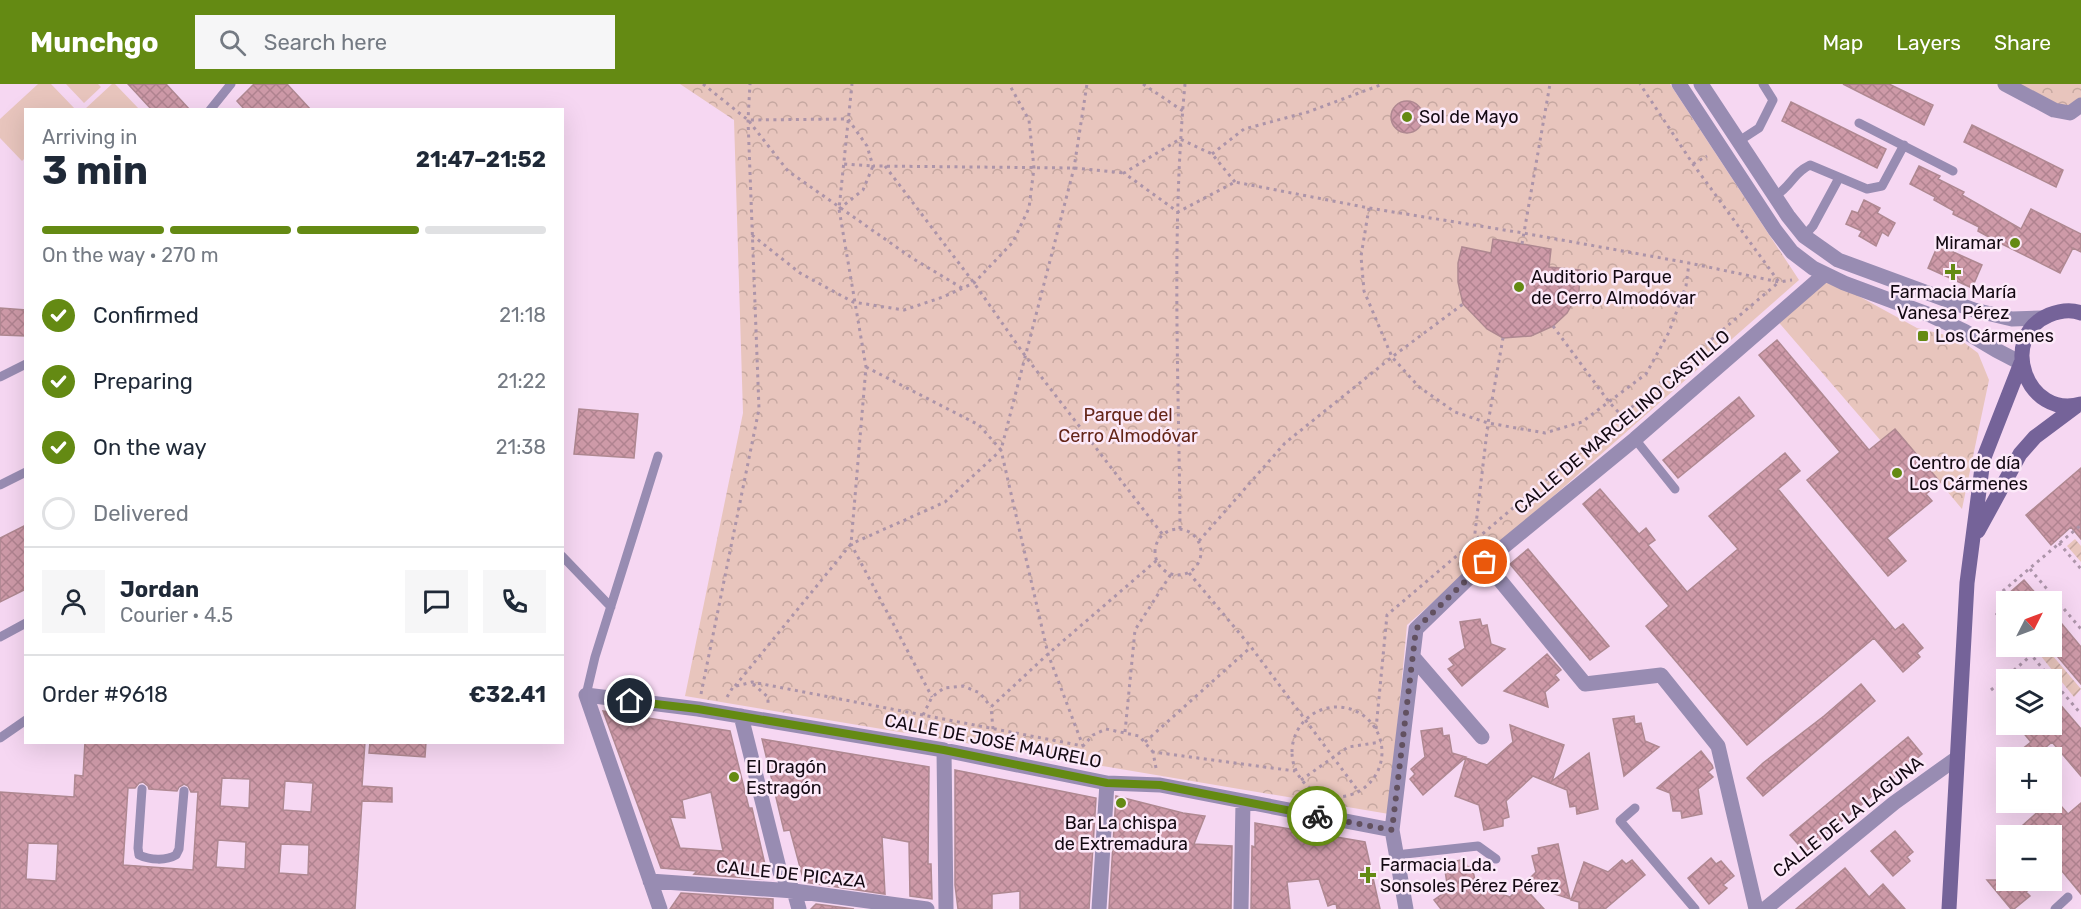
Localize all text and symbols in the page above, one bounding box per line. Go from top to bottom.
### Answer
search box [195,15,615,69]
text: Munchgo [30,26,159,59]
icon: search [216,26,249,59]
text: Search here [264,29,387,56]
text: Map [1822,30,1863,55]
text: Layers [1896,30,1961,55]
text: Share [1994,30,2051,55]
place label: Sol de Mayo [1419,106,1518,128]
marker: Sol de Mayo [1400,110,1414,124]
text: Arriving in [42,125,137,149]
text: 21:47–21:52 [416,146,546,173]
text: 3 min [42,148,148,194]
place label: Miramar [1935,232,2003,254]
marker: Miramar [2008,236,2022,250]
text: On the way · 270 m [42,243,219,267]
marker: Farmacia María Vanesa Pérez [1946,265,1960,279]
place label: Auditorio Parque de Cerro Almodóvar [1531,266,1696,309]
marker: Auditorio Parque de Cerro Almodóvar [1512,280,1526,294]
place label: Farmacia María Vanesa Pérez [1890,281,2016,324]
icon: check [42,299,75,332]
text: Confirmed [93,302,199,329]
text: 21:18 [499,303,546,327]
street label: CALLE DE MARCELINO CASTILLO [1510,325,1734,519]
place label: Los Cármenes [1935,325,2054,347]
marker: Los Cármenes [1916,329,1930,343]
icon: check [42,365,75,398]
text: Preparing [93,368,193,395]
text: 21:22 [497,369,546,393]
park label: Parque del Cerro Almodóvar [1058,404,1198,447]
icon: check [42,431,75,464]
text: On the way [93,434,207,461]
text: 21:38 [496,435,546,459]
place label: Centro de día Los Cármenes [1909,452,2028,495]
marker: Centro de día Los Cármenes [1890,466,1904,480]
text: Delivered [93,500,189,527]
pin [1459,536,1510,587]
icon: bag [1468,545,1501,578]
button: person [42,570,105,633]
button: chat [405,570,468,633]
button: phone [483,570,546,633]
text: Jordan [120,576,199,603]
north arrow [1996,591,2062,657]
map controls [1996,591,2062,891]
text: Courier · 4.5 [120,603,233,627]
button: layers [1996,669,2062,735]
pin [604,675,655,726]
text: Order #9618 [42,681,168,708]
text: €32.41 [468,681,546,708]
icon: home [613,684,646,717]
street label: CALLE DE JOSÉ MAURELO [882,709,1104,773]
button: + [1996,747,2062,813]
street label: CALLE DE LA LAGUNA [1768,751,1928,883]
place label: El Dragón Estragón [746,756,827,799]
marker: El Dragón Estragón [727,770,741,784]
courier [1287,786,1347,846]
marker: Bar La chispa de Extremadura [1114,796,1128,810]
icon: bike [1301,800,1334,833]
place label: Bar La chispa de Extremadura [1054,812,1188,855]
button: − [1996,825,2062,891]
place label: Farmacia Lda. Sonsoles Pérez Pérez [1380,854,1559,897]
street label: CALLE DE PICAZA [715,855,867,893]
marker: Farmacia Lda. Sonsoles Pérez Pérez [1361,868,1375,882]

